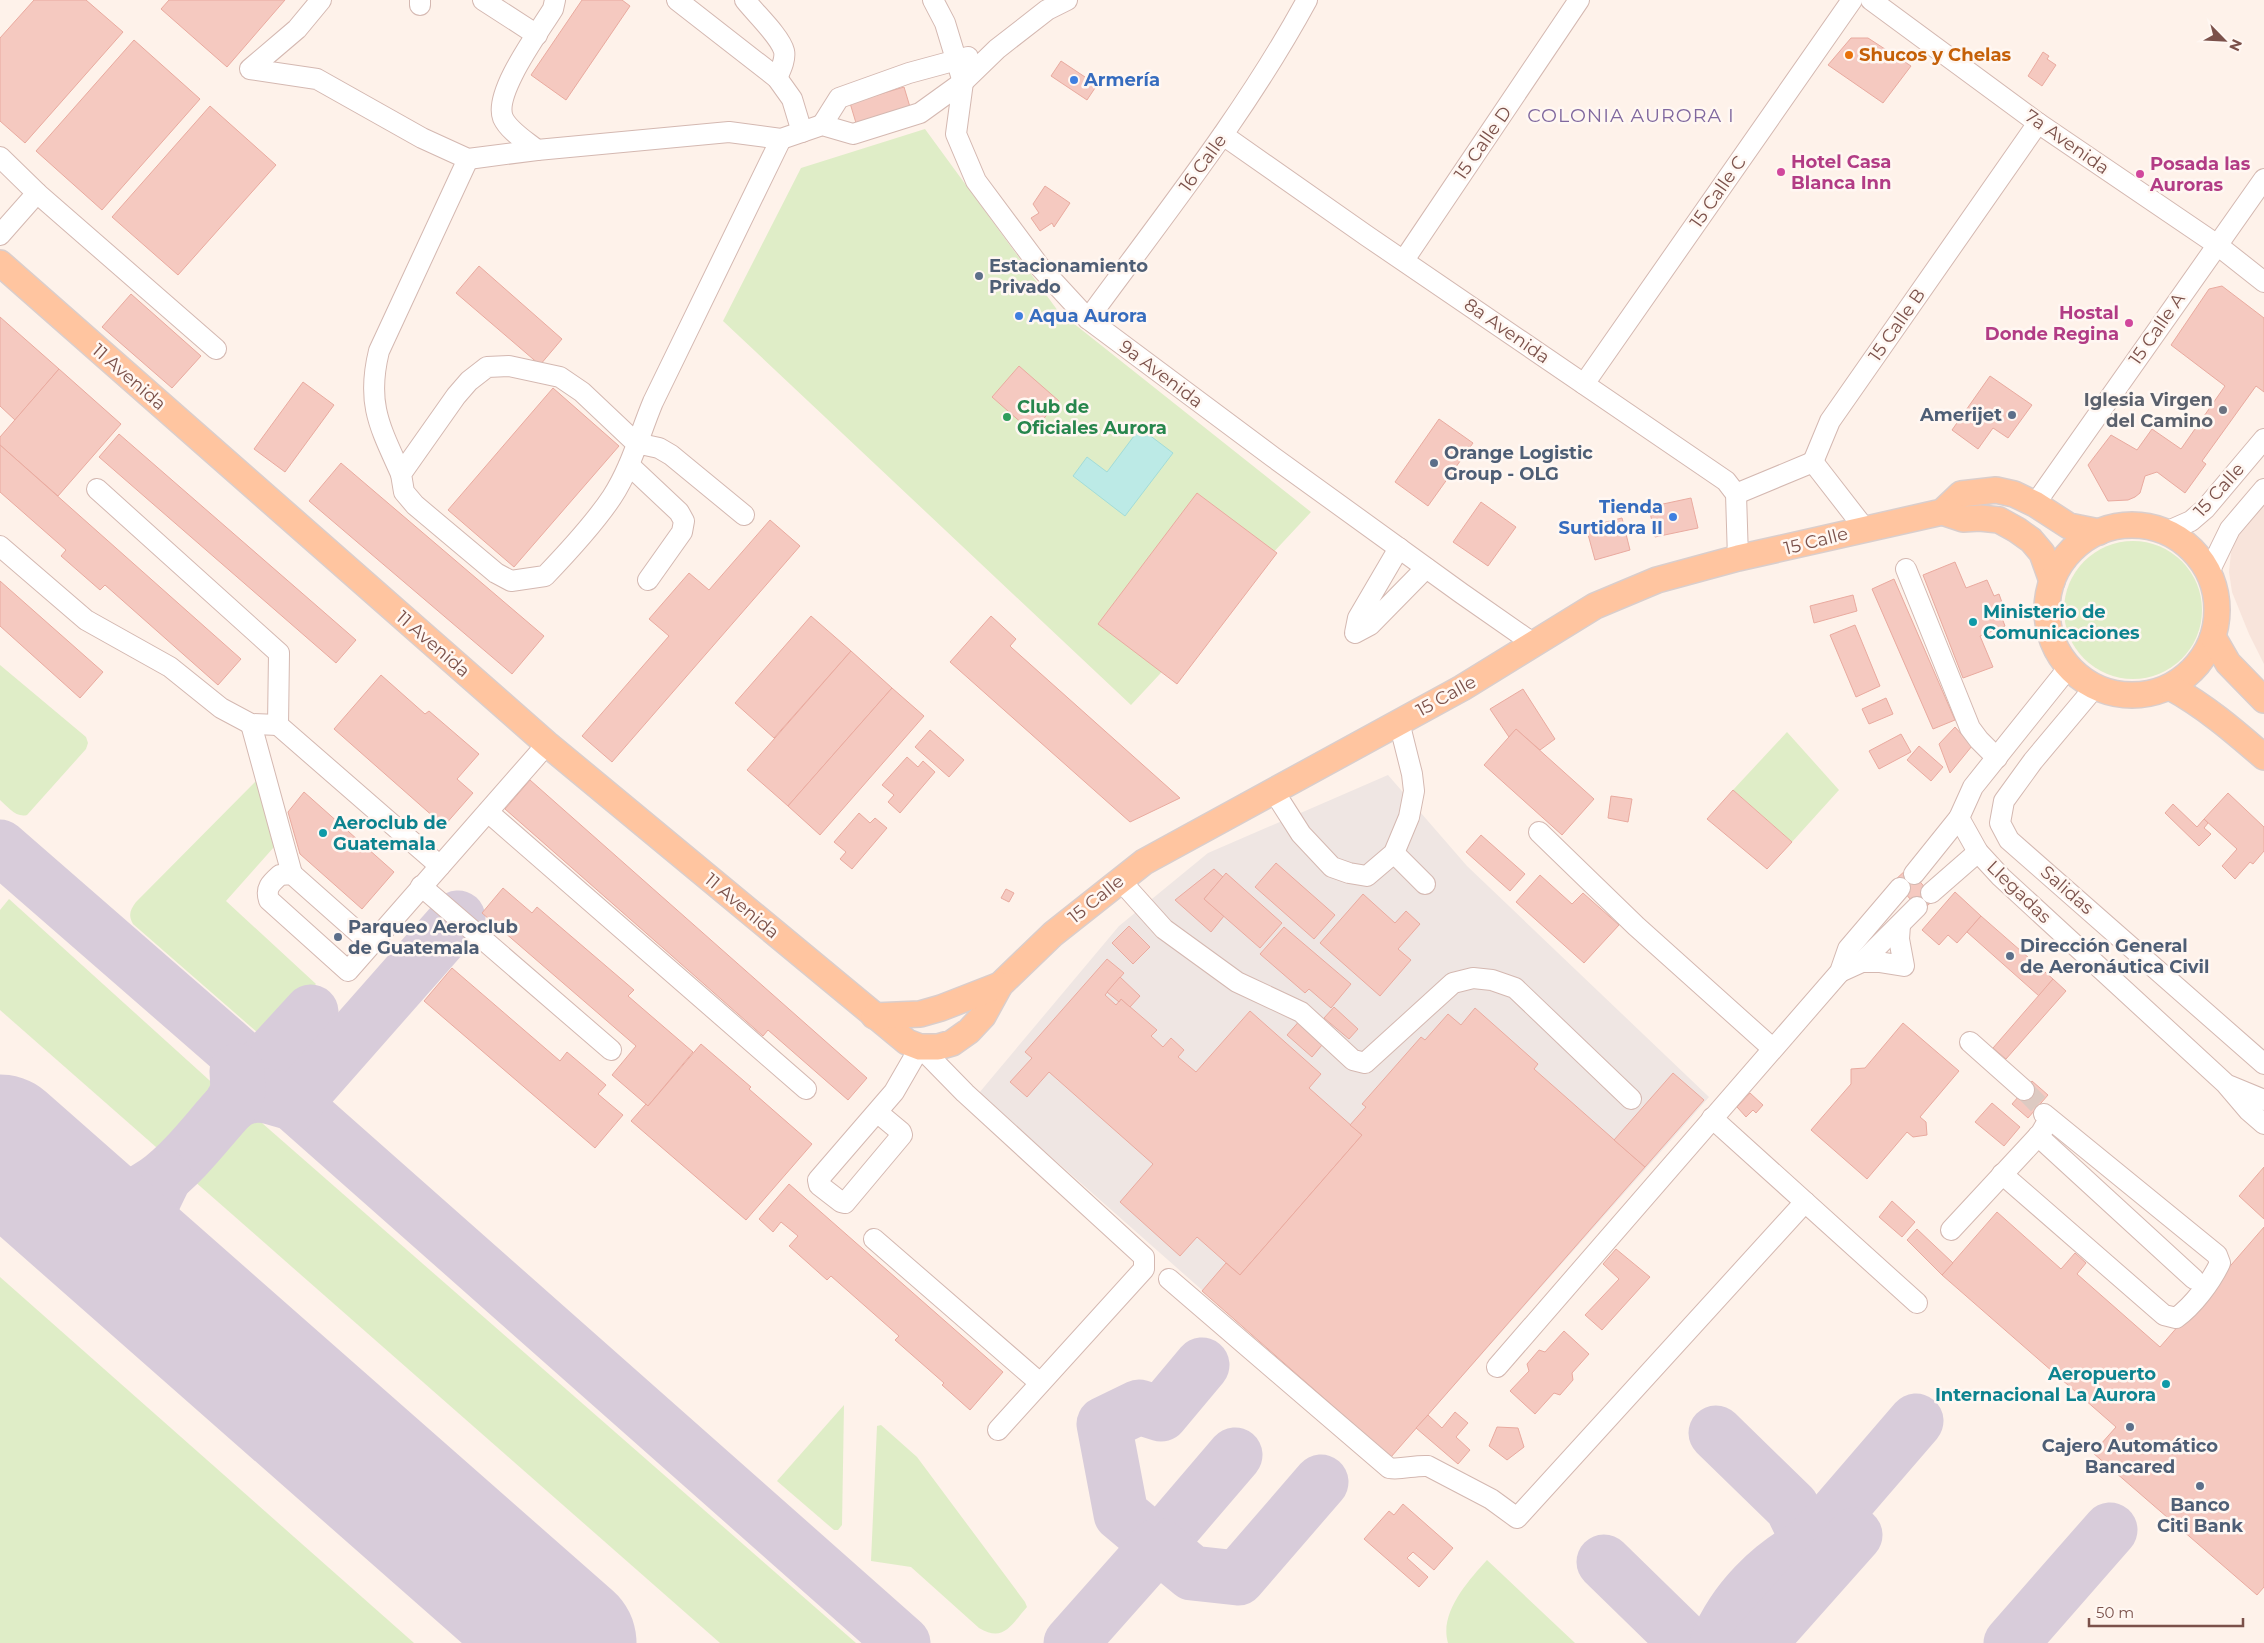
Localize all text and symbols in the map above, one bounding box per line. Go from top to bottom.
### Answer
north arrow [2199,15,2249,65]
text: N [2225,36,2246,54]
place label: Shucos y Chelas [1859,44,2012,66]
marker: Shucos y Chelas [1843,49,1855,61]
place label: Armería [1083,69,1160,91]
marker: Armería [1068,74,1080,86]
street label: 15 Calle D [1450,102,1516,184]
district label: COLONIA AURORA I [1527,104,1735,127]
street label: 7a Avenida [2021,105,2113,179]
street label: 16 Calle [1175,130,1231,196]
place label: Hotel Casa Blanca Inn [1791,151,1891,194]
street label: 15 Calle C [1685,152,1751,232]
place label: Posada las Auroras [2149,153,2251,196]
marker: Hotel Casa Blanca Inn [1775,166,1787,178]
marker: Posada las Auroras [2134,168,2146,180]
place label: Estacionamiento Privado [989,255,1148,298]
marker: Estacionamiento Privado [973,270,985,282]
street label: 15 Calle B [1864,284,1930,366]
street label: 15 Calle A [2124,289,2190,369]
street label: 8a Avenida [1460,293,1554,369]
place label: Hostal Donde Regina [1985,302,2119,345]
place label: Aqua Aurora [1028,305,1147,327]
marker: Aqua Aurora [1013,310,1025,322]
marker: Hostal Donde Regina [2123,317,2135,329]
street label: 9a Avenida [1115,335,1207,413]
street label: 11 Avenida [88,339,170,415]
place label: Iglesia Virgen del Camino [2084,389,2213,432]
place label: Club de Oficiales Aurora [1017,396,1167,439]
place label: Amerijet [1919,404,2002,426]
marker: Iglesia Virgen del Camino [2217,404,2229,416]
marker: Amerijet [2006,409,2018,421]
marker: Club de Oficiales Aurora [1001,411,1013,423]
place label: Orange Logistic Group - OLG [1444,442,1593,485]
marker: Orange Logistic Group - OLG [1428,457,1440,469]
street label: 15 Calle [2189,458,2249,522]
place label: Tienda Surtidora II [1559,496,1663,539]
marker: Tienda Surtidora II [1667,511,1679,523]
street label: 15 Calle [1782,522,1850,560]
place label: Ministerio de Comunicaciones [1983,601,2140,644]
street label: 11 Avenida [392,606,474,682]
marker: Ministerio de Comunicaciones [1967,616,1979,628]
street label: 15 Calle [1412,671,1480,721]
place label: Aeroclub de Guatemala [332,812,447,855]
marker: Aeroclub de Guatemala [317,827,329,839]
street label: Llegadas [1982,856,2056,928]
street label: Salidas [2036,861,2098,919]
street label: 11 Avenida [700,869,784,943]
street label: 15 Calle [1064,870,1128,928]
place label: Parqueo Aeroclub de Guatemala [348,916,518,959]
marker: Parqueo Aeroclub de Guatemala [332,931,344,943]
place label: Dirección General de Aeronáutica Civil [2020,935,2209,978]
marker: Dirección General de Aeronáutica Civil [2004,950,2016,962]
place label: Aeropuerto Internacional La Aurora [1935,1363,2156,1406]
marker: Aeropuerto Internacional La Aurora [2160,1378,2172,1390]
marker: Cajero Automático Bancared [2124,1421,2136,1433]
place label: Cajero Automático Bancared [2042,1435,2218,1478]
marker: Banco Citi Bank [2194,1480,2206,1492]
place label: Banco Citi Bank [2157,1494,2243,1537]
scale bar [2089,1596,2243,1628]
text: 50 m [2096,1603,2134,1622]

